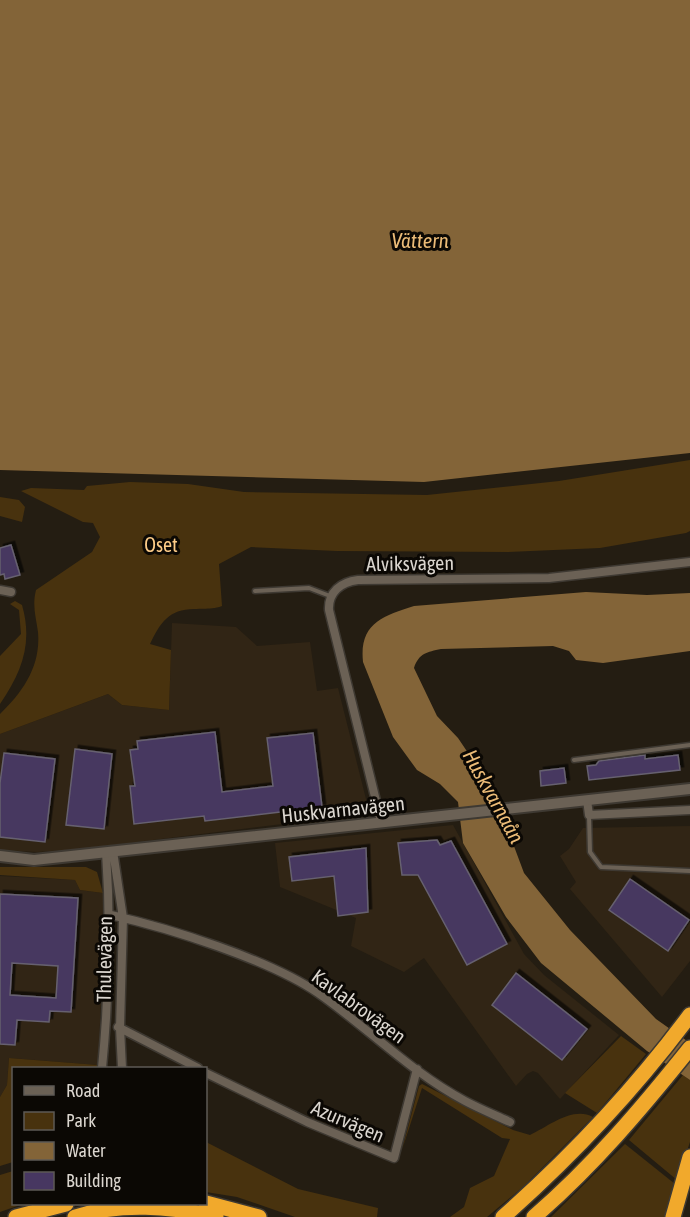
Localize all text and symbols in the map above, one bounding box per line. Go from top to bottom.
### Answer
water label: Vättern [391,228,449,252]
park label: Oset [144,533,178,556]
street label: Alviksvägen [366,551,454,575]
water label: Huskvarnaån [458,745,530,847]
street label: Huskvarnavägen [280,791,406,827]
street label: Thulevägen [92,916,116,1002]
street label: Kavlabrovägen [308,964,410,1048]
legend [12,1067,207,1205]
text: Road [66,1080,100,1101]
street label: Azurvägen [308,1095,388,1147]
text: Park [66,1110,96,1131]
text: Water [66,1140,106,1161]
text: Building [66,1170,121,1191]

